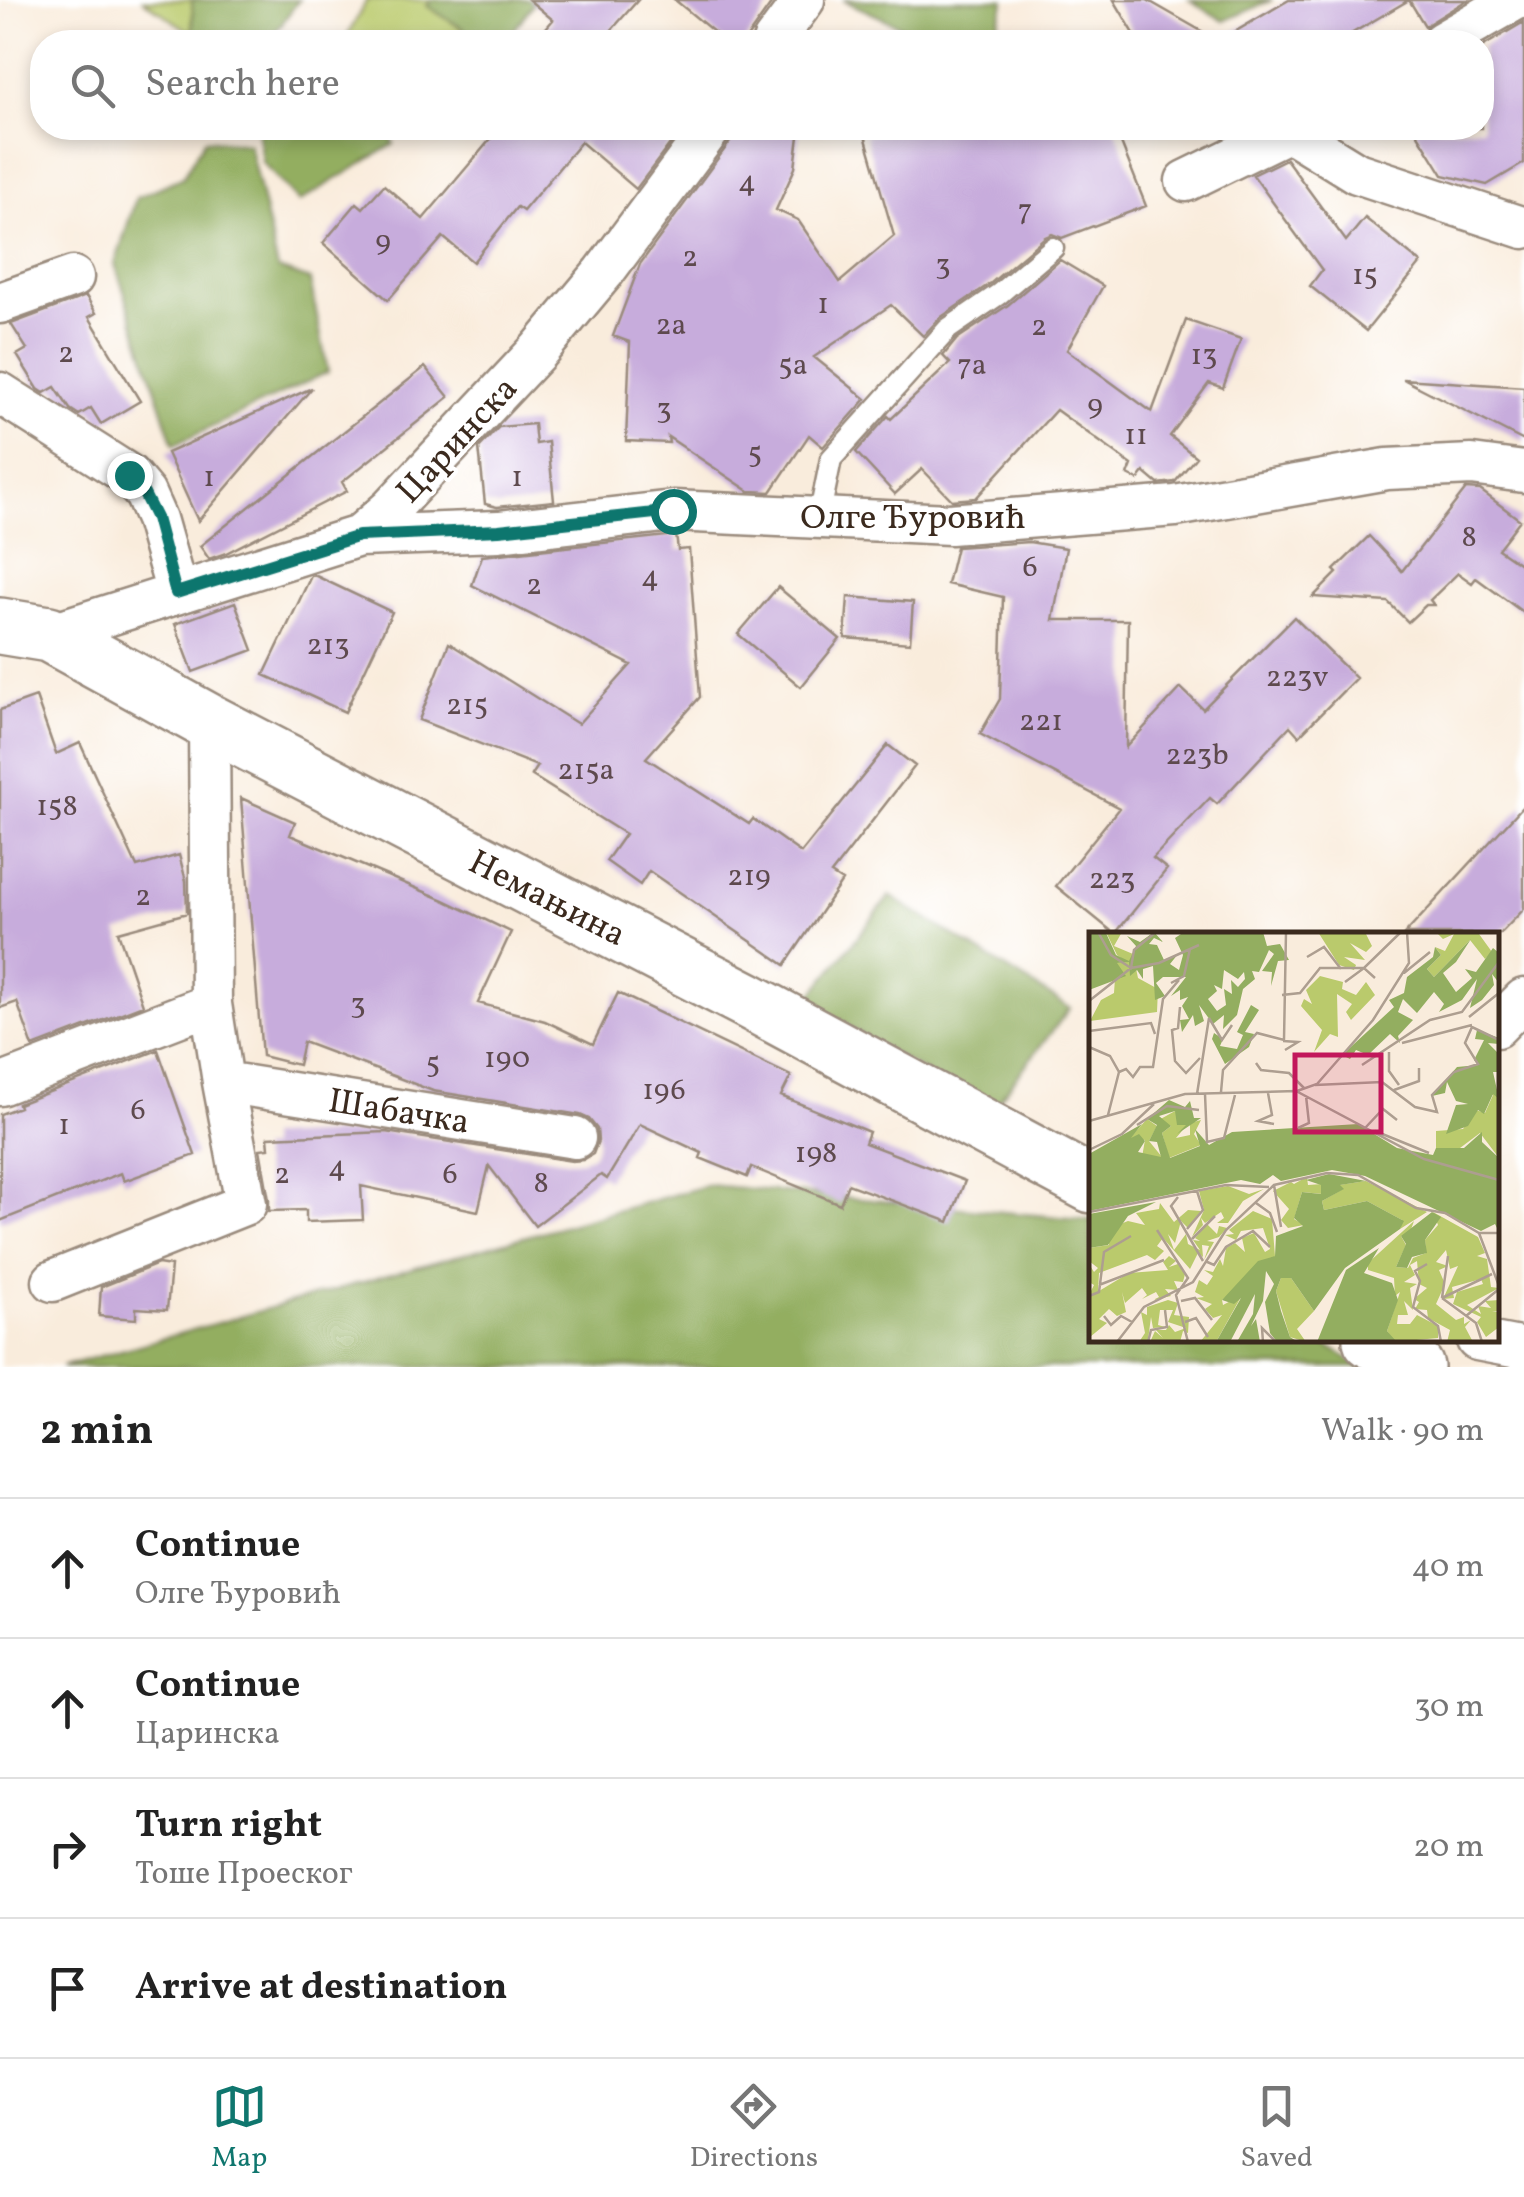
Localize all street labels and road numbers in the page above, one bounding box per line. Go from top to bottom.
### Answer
street label: Царинска [387,367,530,515]
street label: Олге Ђуровић [800,495,1026,543]
street label: Немањина [460,840,634,960]
street label: Шабачка [325,1078,473,1148]

